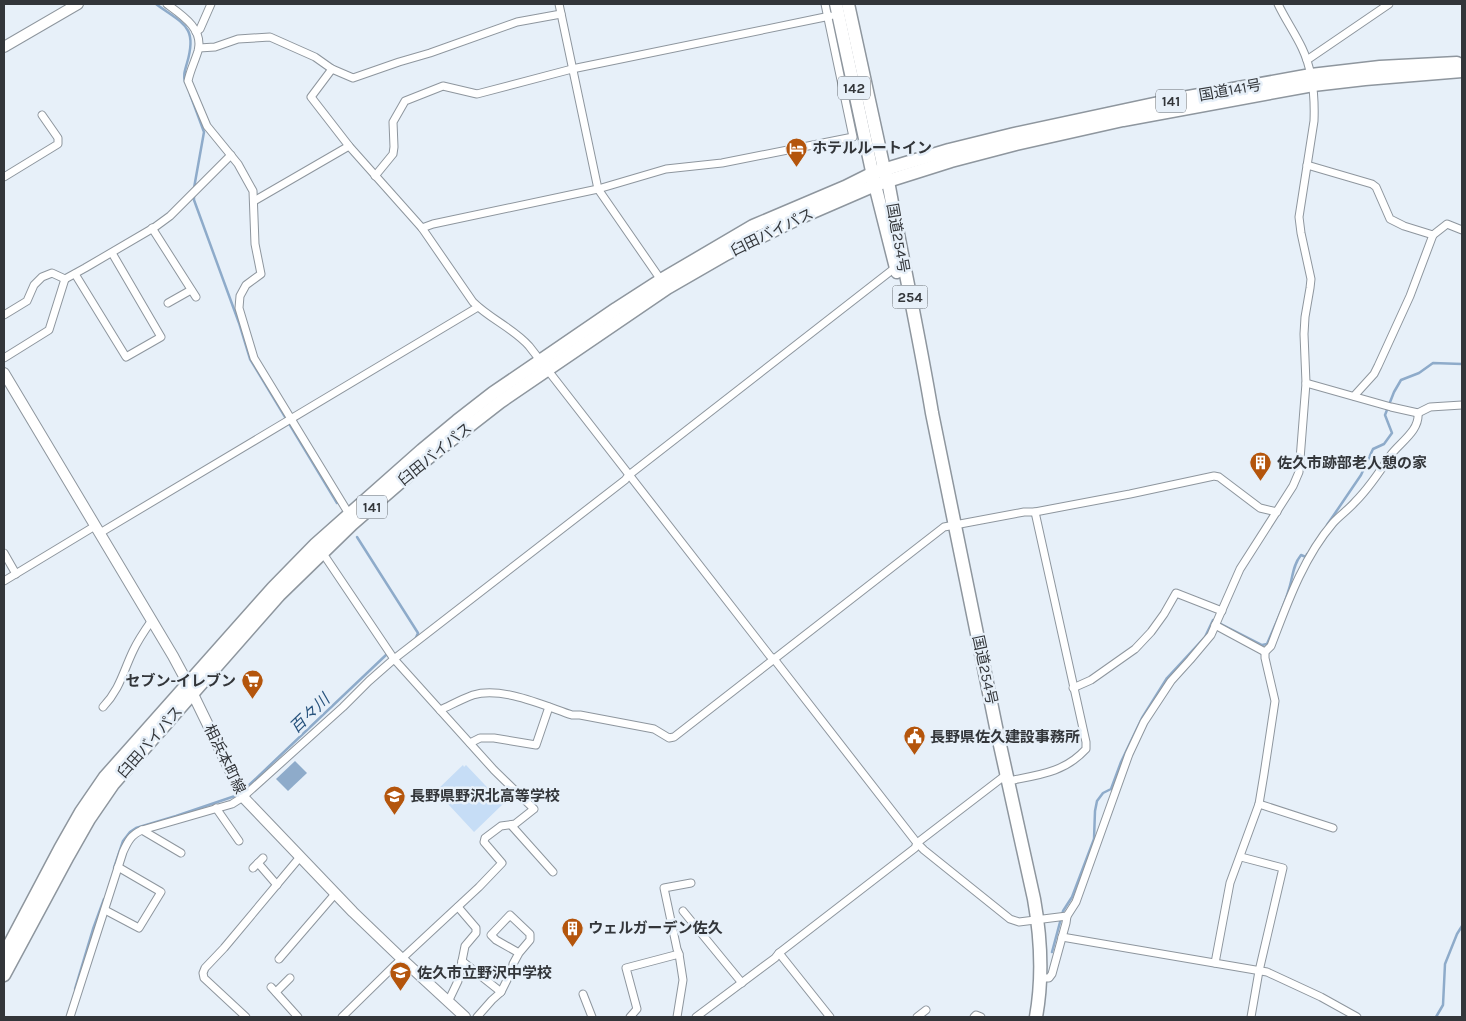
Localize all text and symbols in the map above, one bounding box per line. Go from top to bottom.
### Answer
road number: 142 [838,76,870,100]
street label: 国道141号 [1197,76,1263,104]
road number: 141 [1156,90,1186,112]
hotel icon: ホテルルートイン [784,136,808,167]
place label: ホテルルートイン [812,139,932,157]
street label: 国道254号 [883,202,913,274]
street label: 臼田バイパス [728,204,816,260]
road number: 254 [892,286,928,308]
street label: 臼田バイパス [394,419,476,489]
building icon: 佐久市跡部老人憩の家 [1249,451,1273,482]
place label: 佐久市跡部老人憩の家 [1277,454,1427,472]
road number: 141 [357,496,387,518]
street label: 国道254号 [969,634,1001,706]
supermarket icon: セブン-イレブン [240,669,264,700]
place label: セブン-イレブン [125,672,236,690]
water label: 百々川 [285,688,335,737]
street label: 臼田バイパス [114,702,186,782]
street label: 相浜本町線 [200,721,250,797]
public building icon: 長野県佐久建設事務所 [902,725,926,756]
place label: 長野県佐久建設事務所 [930,728,1080,746]
school or university icon: 長野県野沢北高等学校 [382,784,406,815]
place label: 長野県野沢北高等学校 [410,787,560,805]
building icon: ウェルガーデン佐久 [560,916,584,947]
place label: ウェルガーデン佐久 [588,919,723,937]
school or university icon: 佐久市立野沢中学校 [389,961,413,992]
place label: 佐久市立野沢中学校 [417,964,552,982]

